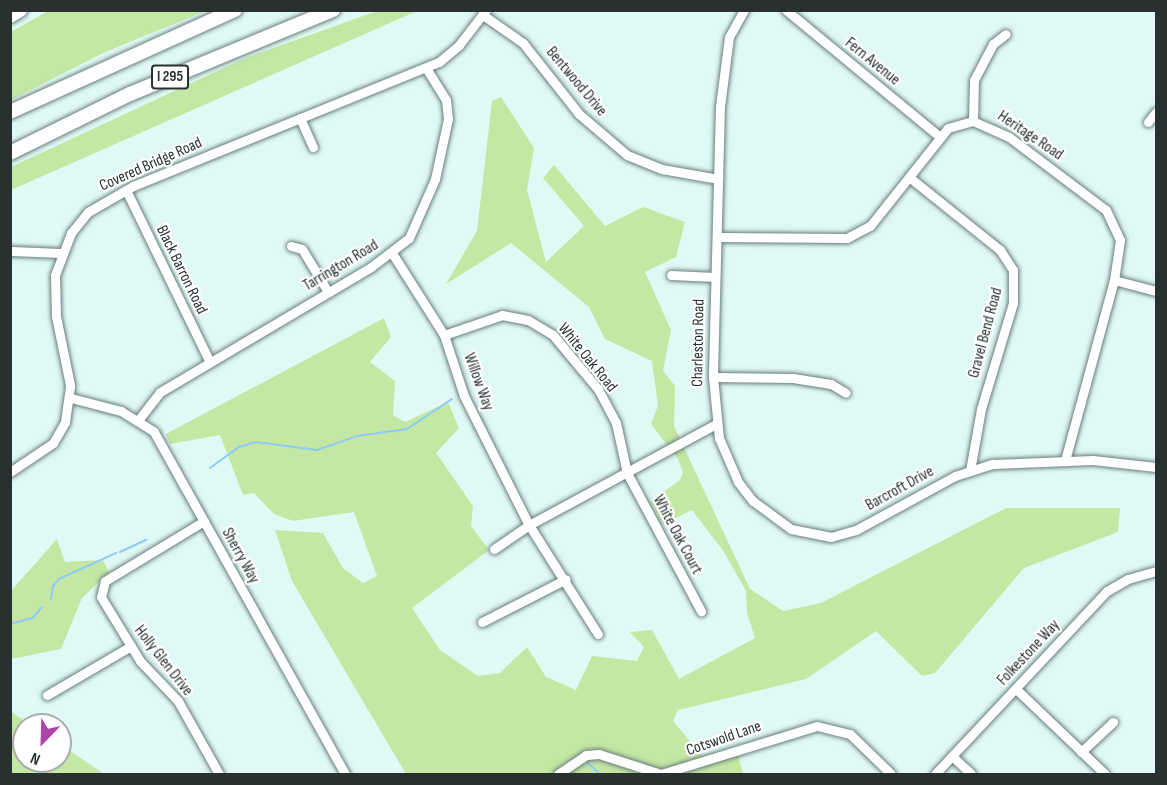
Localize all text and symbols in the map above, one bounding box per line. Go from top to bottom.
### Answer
street label: Fern Avenue [841,34,903,90]
street label: Bentwood Drive [541,43,611,121]
road number: I 295 [150,65,190,89]
street label: Heritage Road [994,107,1066,165]
street label: Covered Bridge Road [97,134,205,196]
street label: Black Barron Road [151,223,211,317]
street label: Tarrington Road [300,236,382,296]
street label: Gravel Bend Road [965,286,1007,380]
street label: Charleston Road [689,299,709,387]
street label: White Oak Road [553,320,621,396]
street label: Willow Way [459,351,497,413]
street label: Barcroft Drive [863,462,937,516]
street label: White Oak Court [648,492,706,578]
street label: Sherry Way [217,525,263,587]
street label: Folkestone Way [994,616,1064,690]
street label: Holly Glen Drive [130,622,196,700]
north arrow [12,713,72,773]
street label: Cotswold Lane [684,717,764,761]
text: N [28,748,43,769]

